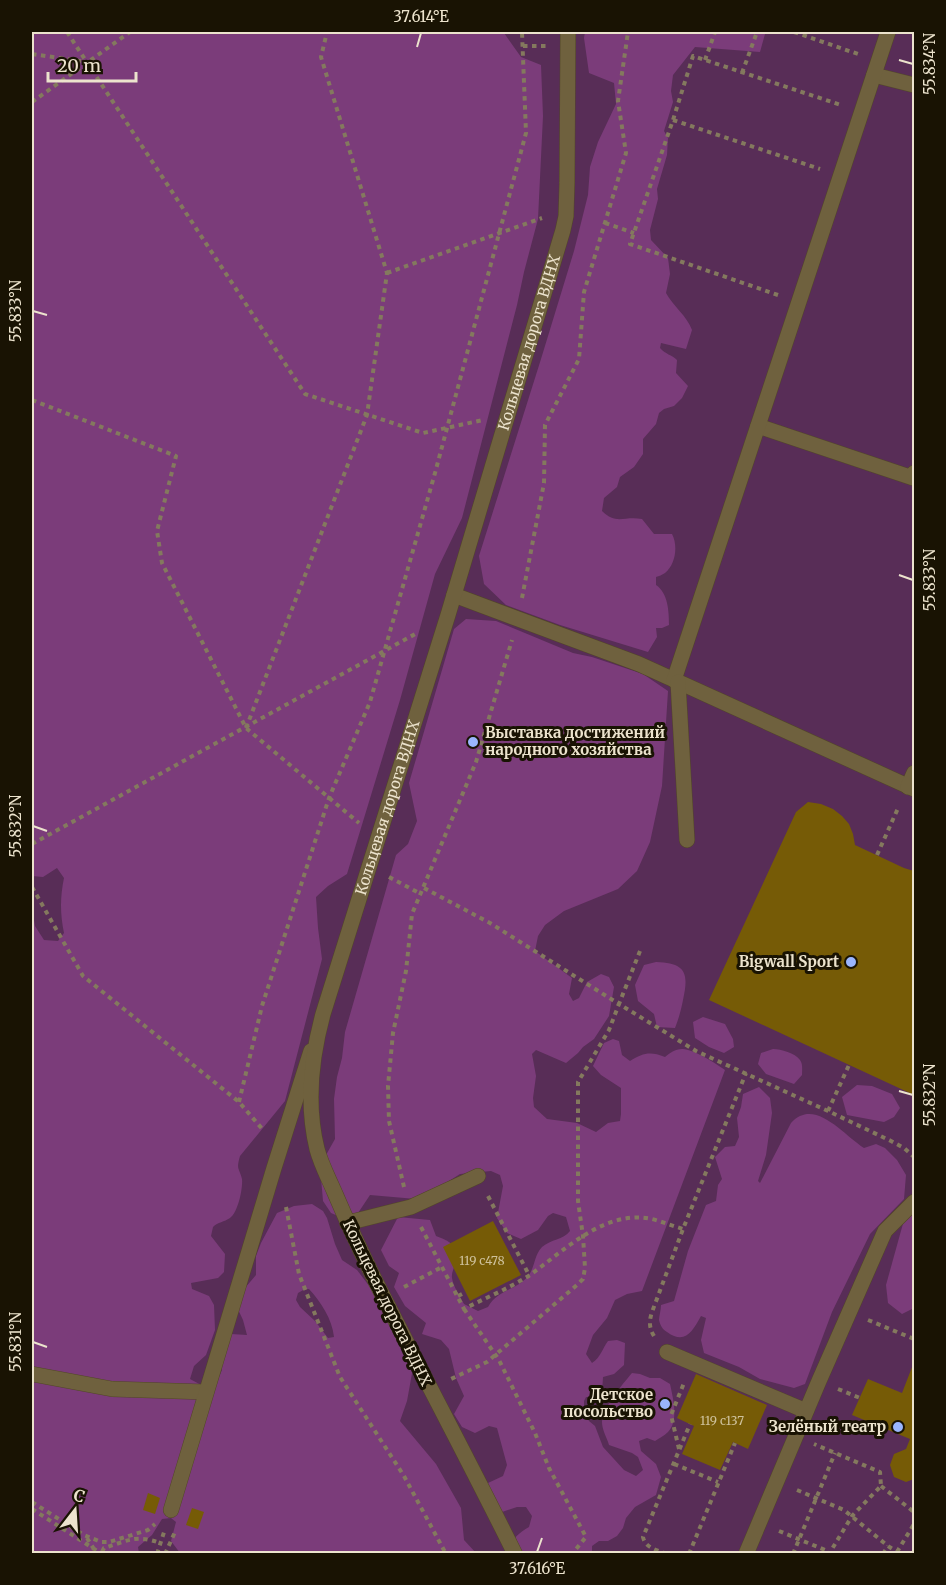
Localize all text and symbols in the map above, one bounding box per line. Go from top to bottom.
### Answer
text: 37.614°E [393,7,449,26]
text: 55.834°N [920,33,939,95]
scale bar [48,45,136,83]
text: 20 m [57,54,101,77]
street label: Кольцевая дорога ВДНХ [494,252,564,433]
text: 55.833°N [6,279,25,342]
text: 55.833°N [920,548,939,611]
street label: Кольцевая дорога ВДНХ [351,717,424,897]
place label: Выставка достижений народного хозяйства [485,723,665,759]
marker: Выставка достижений народного хозяйства [466,735,480,749]
text: 55.832°N [6,794,25,857]
place label: Bigwall Sport [739,952,839,971]
marker: Bigwall Sport [844,955,858,969]
text: 55.832°N [920,1063,939,1126]
street label: Кольцевая дорога ВДНХ [339,1217,436,1389]
house number: 119 с478 [459,1253,505,1268]
text: 55.831°N [6,1312,25,1372]
place label: Детское посольство [563,1385,653,1421]
marker: Детское посольство [658,1397,672,1411]
house number: 119 с137 [700,1413,744,1428]
place label: Зелёный театр [769,1417,886,1436]
marker: Зелёный театр [891,1420,905,1434]
north arrow [45,1480,105,1540]
text: С [71,1485,87,1507]
text: 37.616°E [509,1559,566,1578]

